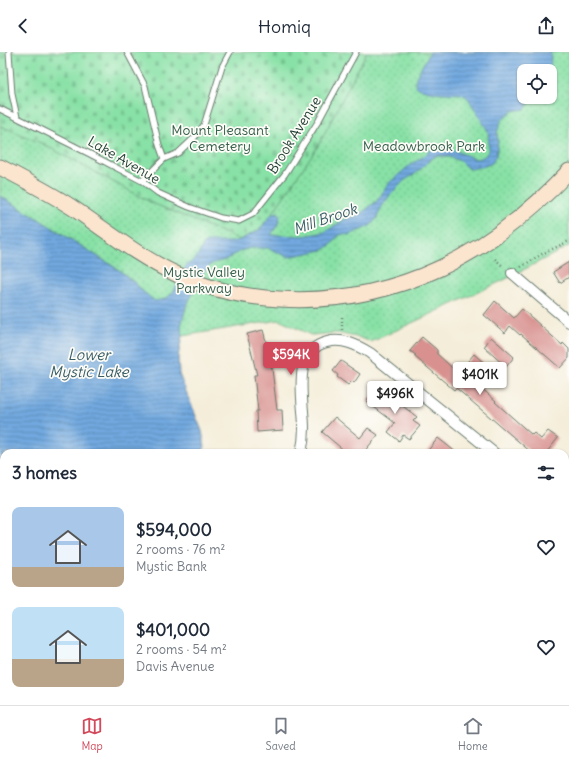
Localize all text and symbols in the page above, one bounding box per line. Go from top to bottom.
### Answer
icon: back [12,15,34,37]
text: Homiq [258,15,311,38]
icon: share [535,15,557,37]
map controls [517,64,557,104]
button: locate [517,64,557,104]
street label: Brook Avenue [263,93,325,177]
park label: Mount Pleasant Cemetery [171,121,269,155]
street label: Lake Avenue [85,132,163,188]
park label: Meadowbrook Park [363,137,485,155]
water label: Mill Brook [291,198,360,238]
park label: Mystic Valley Parkway [163,263,245,297]
pin: $594K [263,342,319,376]
water label: Lower Mystic Lake [49,345,130,381]
text: $594K [272,346,310,363]
pin: $401K [452,362,508,396]
text: $401K [462,366,498,383]
pin: $496K [367,381,423,415]
text: $496K [376,385,414,402]
text: 3 homes [12,462,77,484]
icon: filters [535,462,557,484]
text: $594,000 [136,519,212,541]
icon: home [44,523,92,571]
icon: heart [535,536,557,558]
text: 2 rooms · 76 m² [136,541,225,558]
text: Mystic Bank [136,558,207,575]
text: $401,000 [136,619,210,641]
icon: home [44,623,92,671]
icon: heart [535,636,557,658]
text: 2 rooms · 54 m² [136,641,227,658]
text: Davis Avenue [136,658,214,675]
tab: Map [81,715,103,753]
tab: Saved [266,715,296,753]
tab: Home [458,715,488,753]

